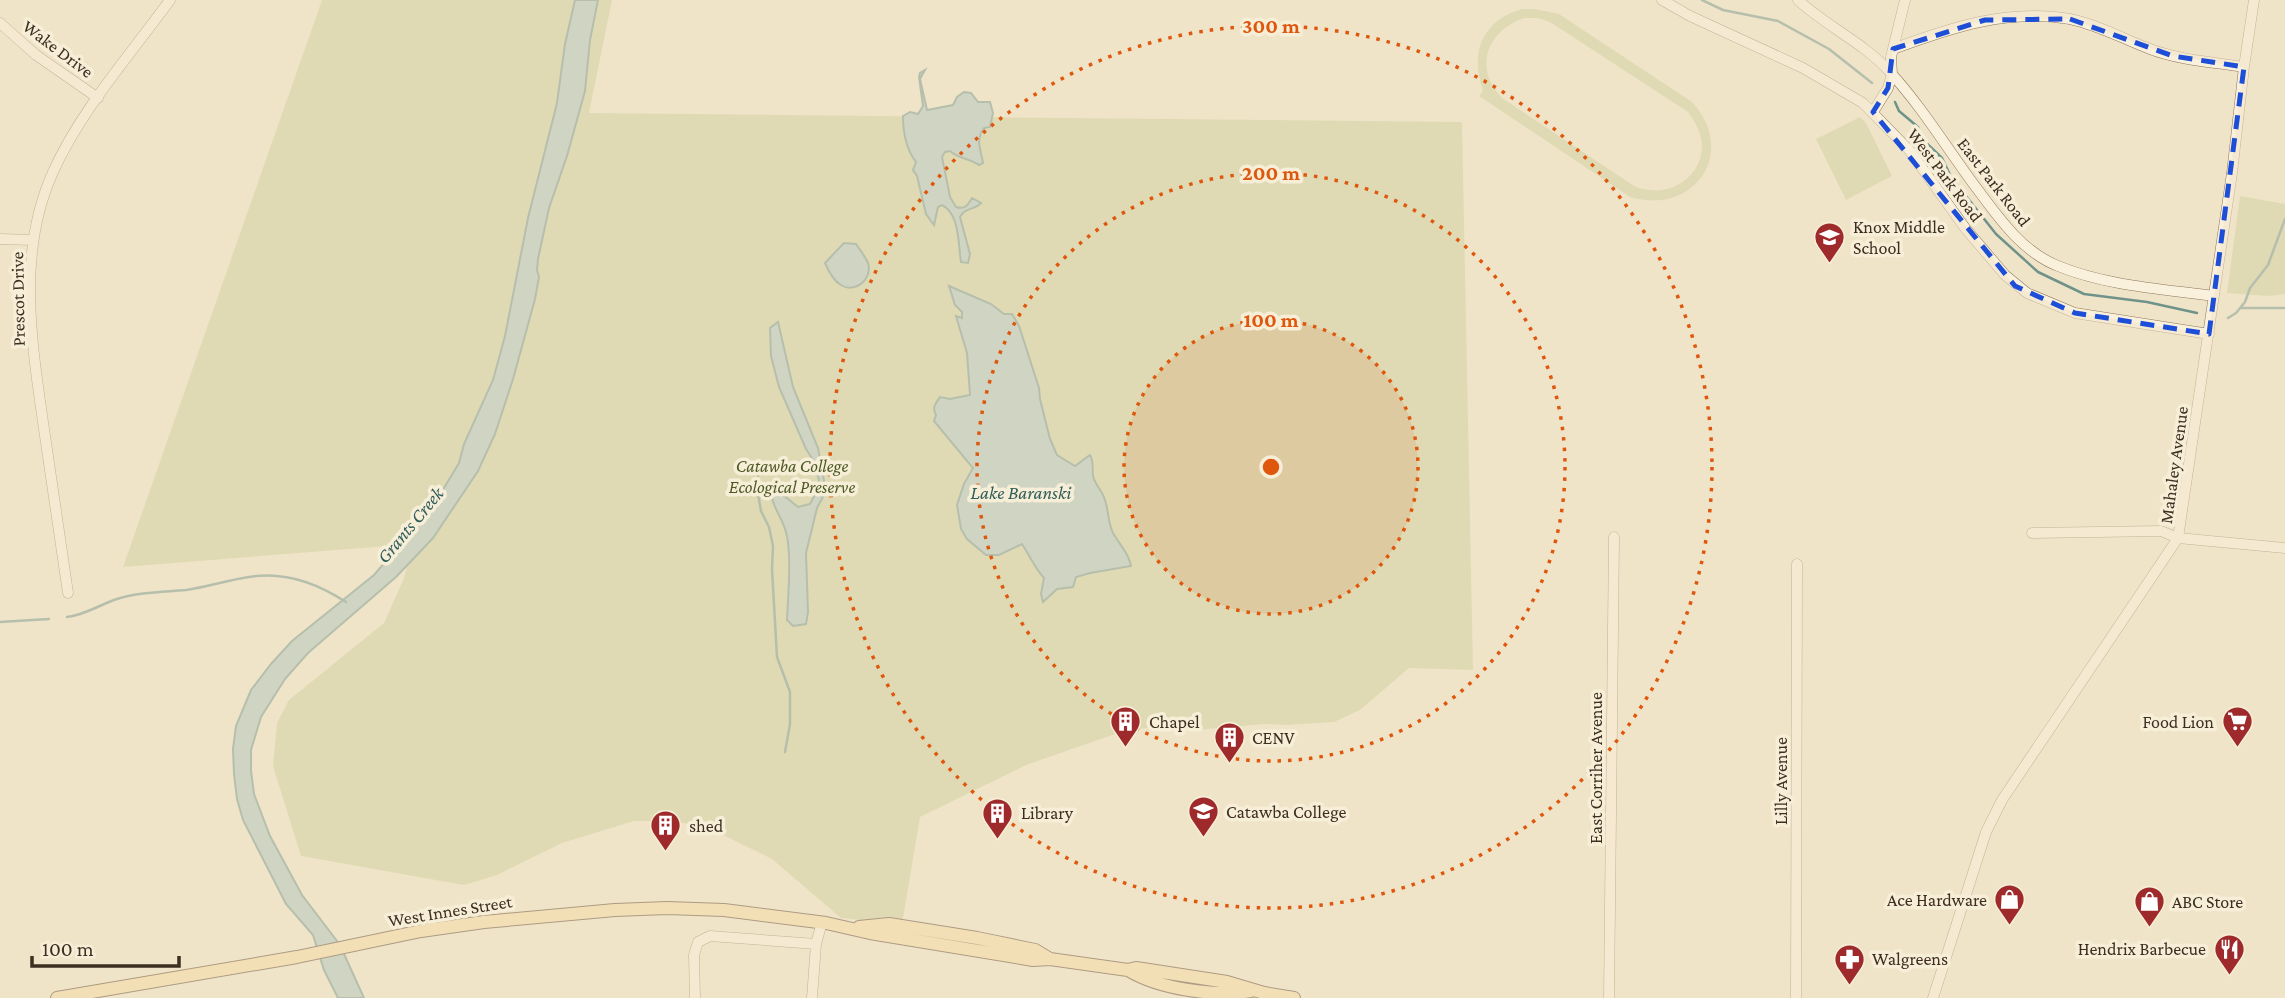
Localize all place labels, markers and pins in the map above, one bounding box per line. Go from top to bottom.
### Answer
place label: Knox Middle School [1853,217,1945,258]
school or university icon: Knox Middle School [1813,220,1847,264]
centre of rings [1259,455,1283,479]
building icon: Chapel [1109,705,1143,749]
supermarket icon: Food Lion [2220,705,2254,749]
place label: Chapel [1149,712,1200,732]
place label: Food Lion [2143,712,2214,732]
building icon: CENV [1212,721,1246,765]
place label: CENV [1252,728,1295,748]
school or university icon: Catawba College [1186,795,1220,839]
building icon: Library [981,796,1015,840]
place label: Catawba College [1226,802,1347,822]
place label: Library [1021,803,1074,823]
building icon: shed [649,809,683,853]
place label: shed [689,816,724,836]
shop icon: Ace Hardware [1993,883,2027,927]
shop icon: ABC Store [2132,885,2166,929]
place label: Ace Hardware [1887,890,1987,910]
place label: ABC Store [2172,892,2243,912]
restaurant icon: Hendrix Barbecue [2212,932,2246,976]
place label: Hendrix Barbecue [2078,939,2206,959]
pharmacy icon: Walgreens [1832,942,1866,986]
place label: Walgreens [1872,949,1948,969]

